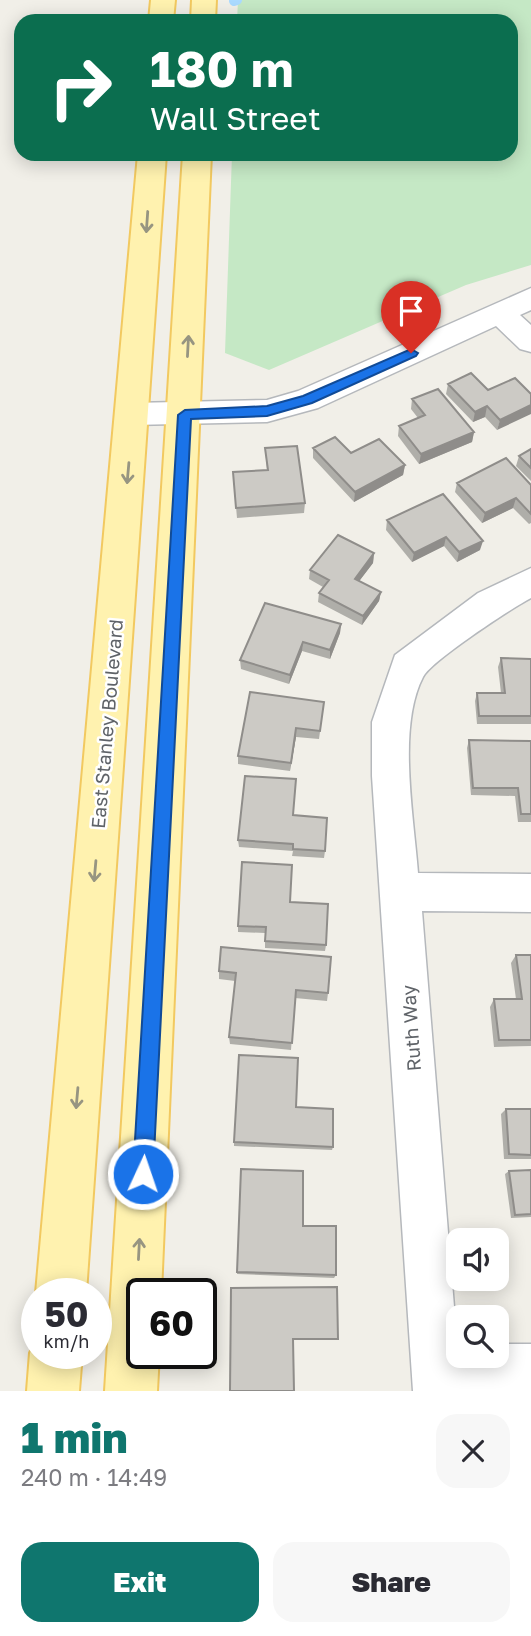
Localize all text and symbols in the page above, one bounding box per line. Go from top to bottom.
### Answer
text: 180 m [150,39,294,98]
icon: right [35,42,126,133]
text: Wall Street [150,99,321,137]
one-way arrow [140,210,153,233]
pin [381,281,441,353]
icon: arrive [392,292,430,330]
one-way arrow [181,335,194,358]
one-way arrow [121,462,134,484]
street label: East Stanley Boulevard [86,618,127,830]
one-way arrow [88,859,101,882]
street label: Ruth Way [396,984,425,1072]
one-way arrow [70,1086,83,1109]
position arrow [106,1137,180,1211]
map controls [446,1228,509,1368]
button: sound [446,1228,509,1291]
one-way arrow [132,1238,145,1261]
speed limit sign: 60 [126,1278,217,1369]
text: 50 [44,1293,89,1335]
button: search [446,1305,509,1368]
text: km/h [44,1330,89,1352]
text: 1 min [21,1412,128,1462]
button: close [436,1414,510,1488]
text: 240 m · 14:49 [21,1463,167,1491]
button: Exit [21,1542,259,1622]
button: Share [273,1542,510,1622]

